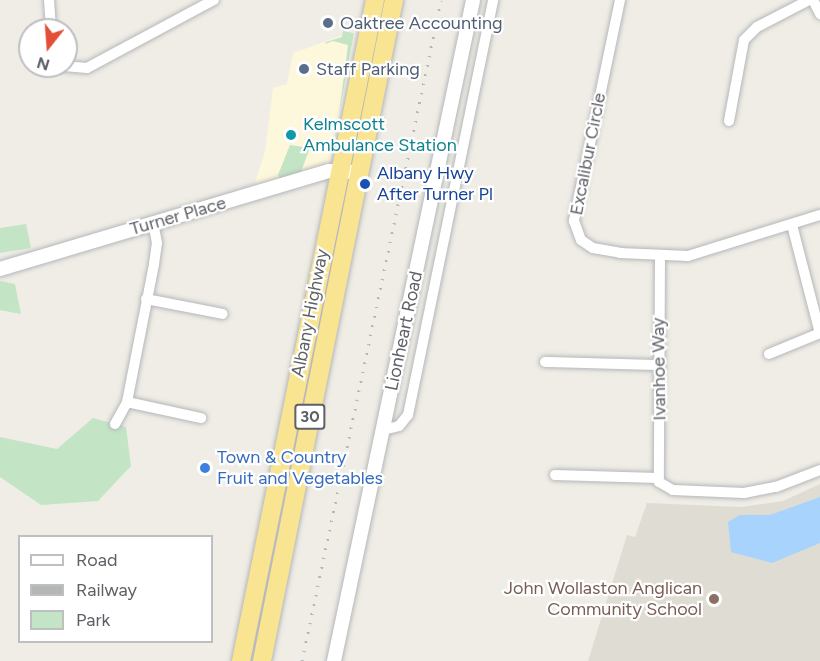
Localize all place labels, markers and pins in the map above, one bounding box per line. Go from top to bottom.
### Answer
place label: Oaktree Accounting [340,12,503,34]
marker: Oaktree Accounting [321,16,335,30]
place label: Staff Parking [316,58,420,80]
marker: Staff Parking [297,62,311,76]
place label: Kelmscott Ambulance Station [303,114,457,156]
marker: Kelmscott Ambulance Station [284,128,298,142]
place label: Albany Hwy After Turner Pl [377,163,493,206]
marker: Albany Hwy After Turner Pl [358,177,372,191]
place label: Town & Country Fruit and Vegetables [217,447,383,490]
marker: Town & Country Fruit and Vegetables [198,461,212,475]
place label: John Wollaston Anglican Community School [504,578,702,620]
marker: John Wollaston Anglican Community School [707,592,721,606]

